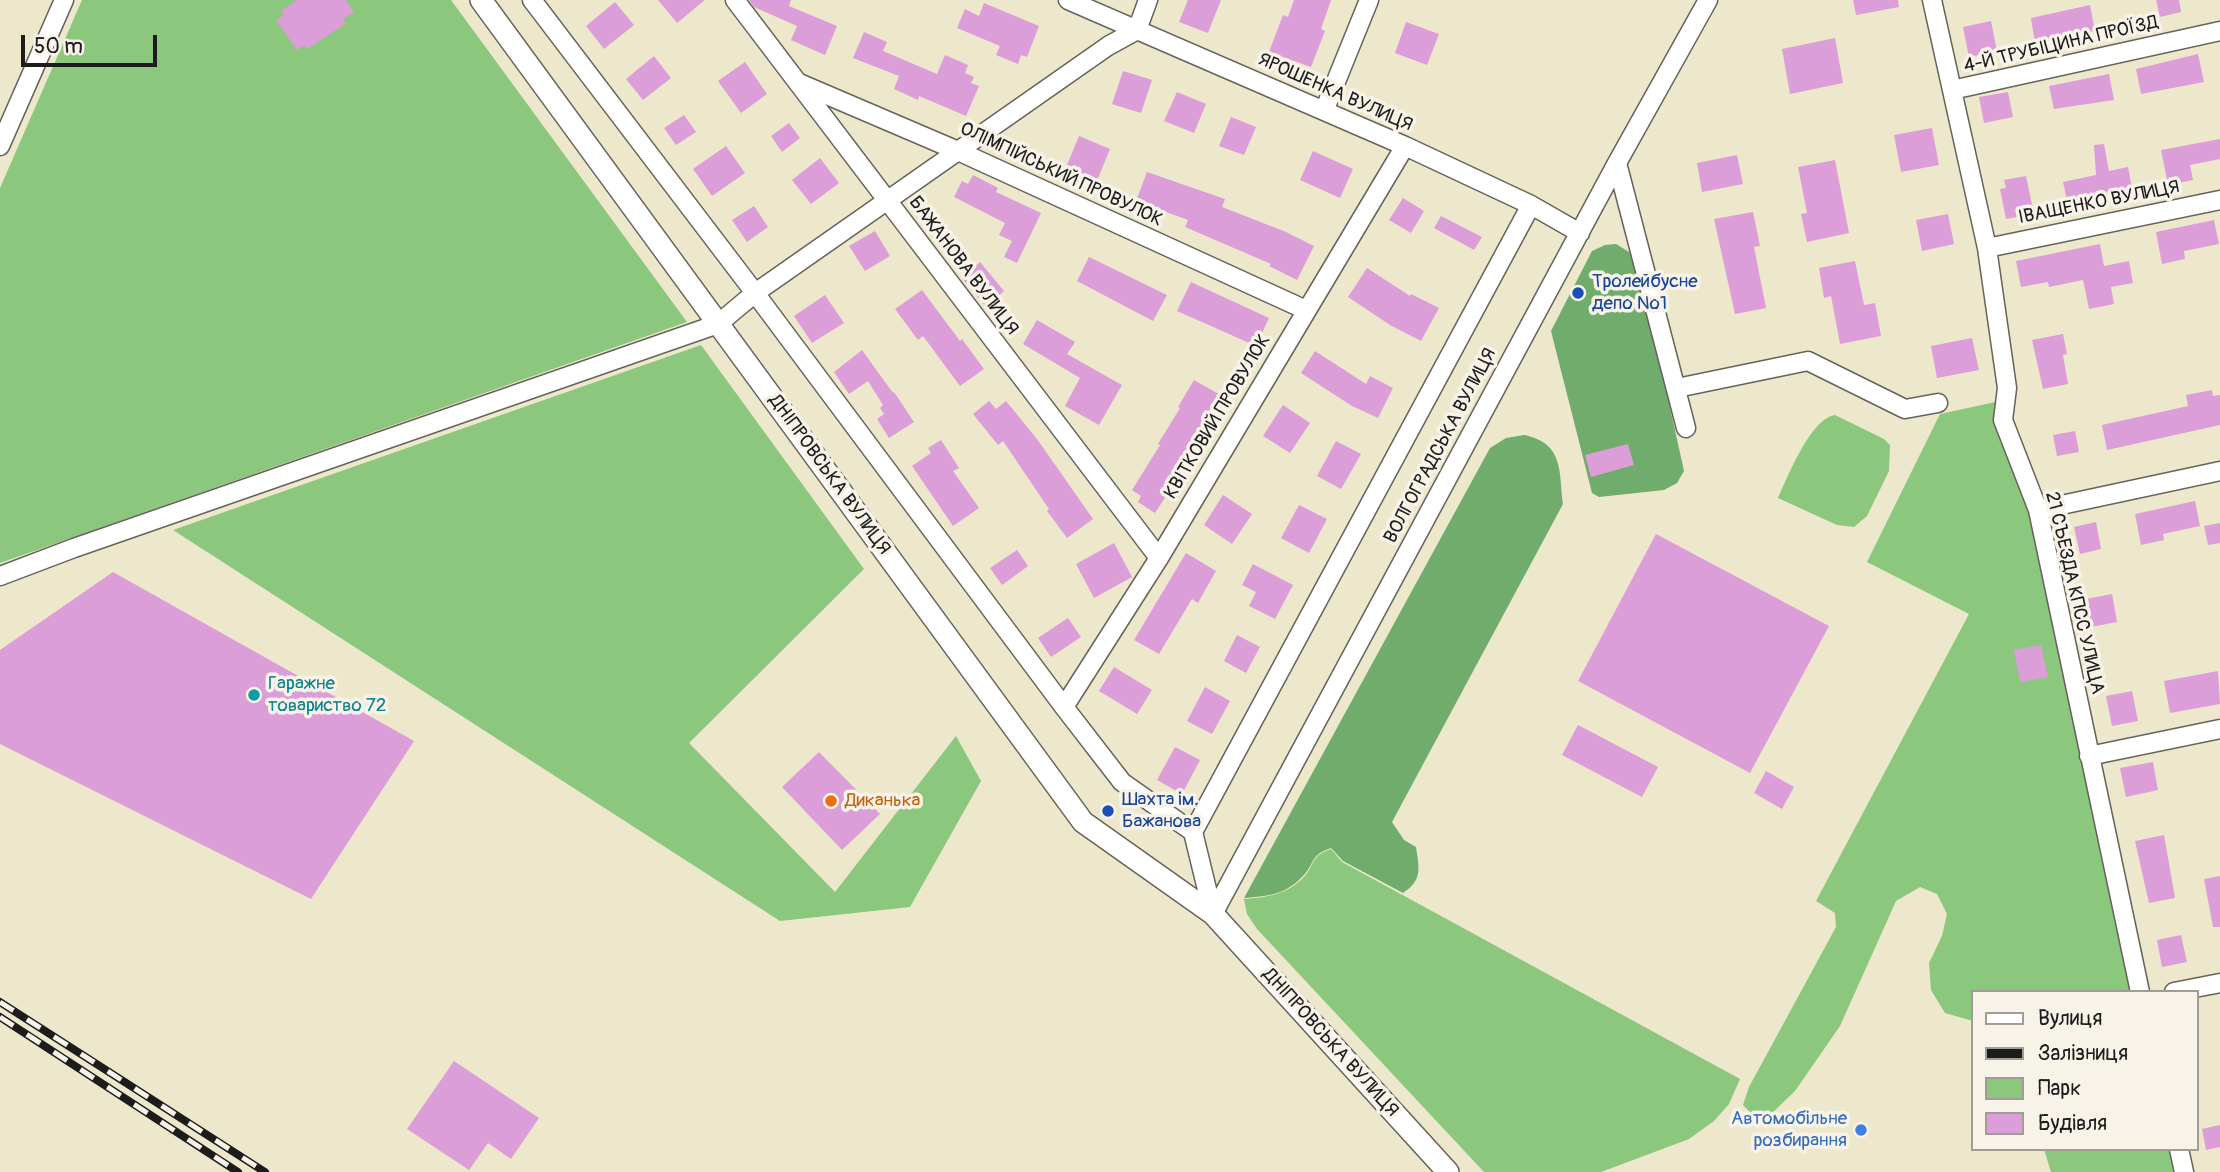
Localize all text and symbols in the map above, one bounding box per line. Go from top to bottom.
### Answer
street label: 4-Й ТРУБІЦИНА ПРОЇЗД [1962,12,2160,78]
scale bar [24,21,161,65]
text: 50 m [34,33,83,60]
street label: ЯРОШЕНКА ВУЛИЦЯ [1254,49,1416,137]
street label: ОЛІМПІЙСЬКИЙ ПРОВУЛОК [956,118,1166,232]
street label: ІВАЩЕНКО ВУЛИЦЯ [2016,176,2182,230]
street label: БАЖАНОВА ВУЛИЦЯ [903,192,1023,340]
place label: Тролейбусне депо №1 [1592,271,1698,315]
marker: Тролейбусне депо №1 [1570,285,1586,301]
street label: КВІТКОВИЙ ПРОВУЛОК [1160,331,1276,503]
street label: ВОЛГОГРАДСЬКА ВУЛИЦЯ [1380,345,1502,547]
street label: ДНІПРОВСЬКА ВУЛИЦЯ [763,390,895,560]
street label: 21 СЪЕЗДА КПСС УЛИЦА [2040,490,2108,696]
place label: Гаражне товариство 72 [268,673,386,717]
marker: Гаражне товариство 72 [246,687,262,703]
place label: Шахта ім. Бажанова [1122,789,1201,833]
place label: Диканька [845,790,920,812]
marker: Диканька [823,793,839,809]
marker: Шахта ім. Бажанова [1100,803,1116,819]
street label: ДНІПРОВСЬКА ВУЛИЦЯ [1257,964,1403,1122]
legend [1972,990,2199,1151]
text: Вулиця [2038,1005,2102,1032]
text: Залізниця [2038,1040,2128,1067]
text: Парк [2038,1075,2081,1102]
place label: Автомобільне розбирання [1731,1108,1847,1152]
text: Будівля [2038,1110,2107,1137]
marker: Автомобільне розбирання [1853,1122,1869,1138]

